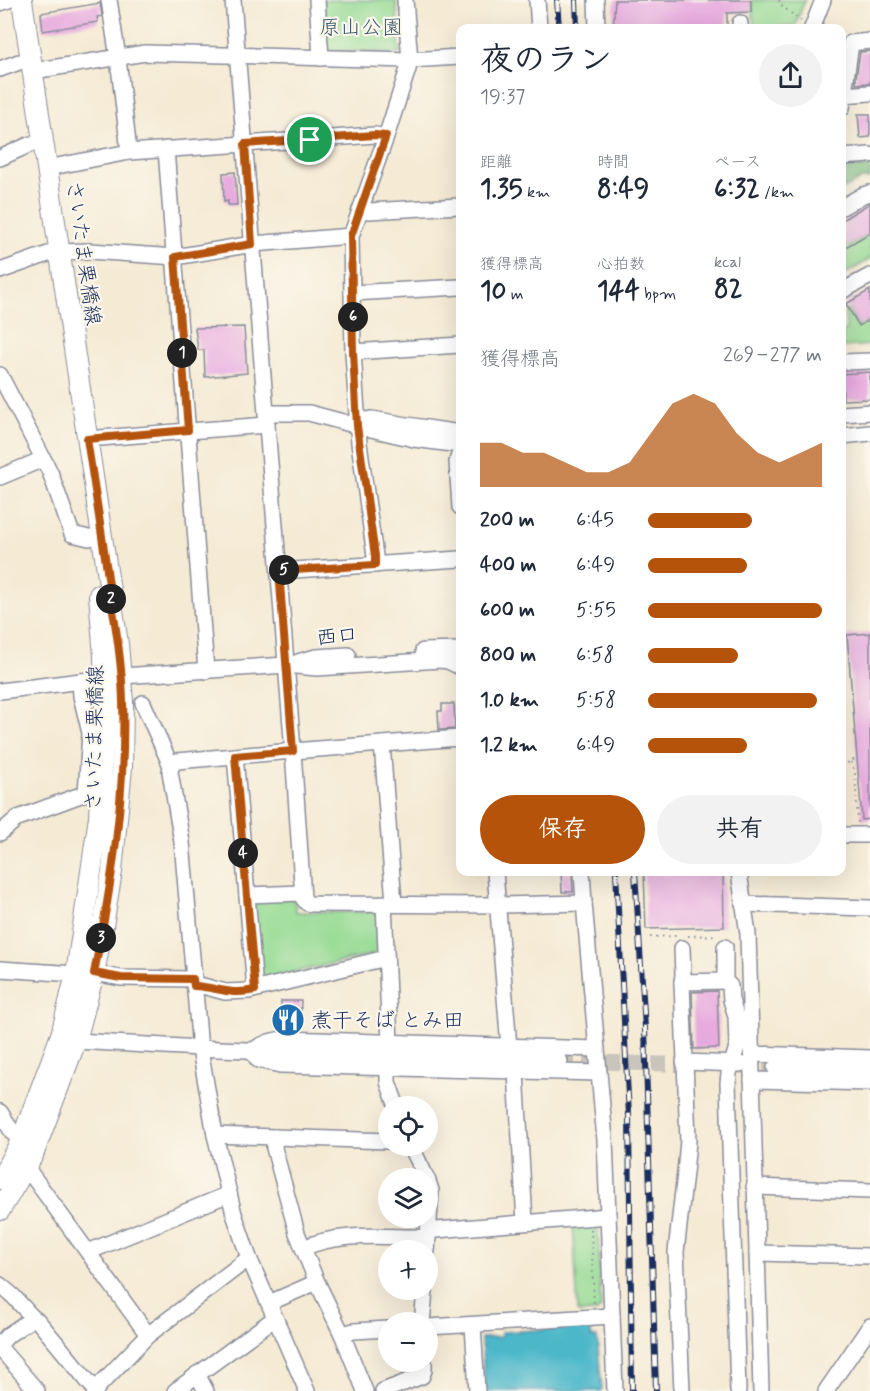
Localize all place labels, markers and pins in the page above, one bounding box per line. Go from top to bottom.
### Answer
pin [284,114,335,165]
pin: 6 [338,302,368,332]
pin: 1 [167,338,197,368]
pin: 5 [269,555,299,585]
pin: 2 [96,584,126,614]
pin: 4 [228,838,258,868]
pin: 3 [86,923,116,953]
restaurant icon: 煮干そば とみ田 [270,1002,306,1038]
place label: 煮干そば とみ田 [311,1007,464,1035]

